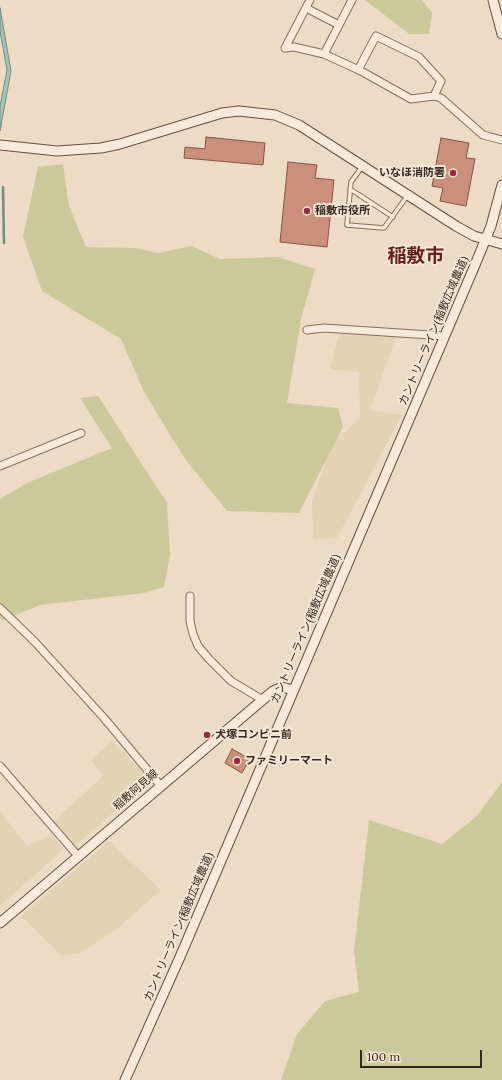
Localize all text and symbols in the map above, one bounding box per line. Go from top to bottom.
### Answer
place label: いなほ消防署 [379,166,445,180]
marker: いなほ消防署 [448,168,458,178]
place label: 稲敷市役所 [315,204,370,218]
marker: 稲敷市役所 [302,206,312,216]
district label: 稲敷市 [388,246,444,268]
street label: カントリーライン(稲敷広域農道) [397,254,471,408]
street label: カントリーライン(稲敷広域農道) [269,552,343,706]
place label: 犬塚コンビニ前 [215,728,292,742]
marker: 犬塚コンビニ前 [202,730,212,740]
place label: ファミリーマート [245,754,333,768]
marker: ファミリーマート [232,756,242,766]
street label: 稲敷阿見線 [111,767,161,813]
street label: カントリーライン(稲敷広域農道) [142,850,216,1004]
scale bar [362,1042,484,1068]
text: 100 m [367,1049,400,1064]

